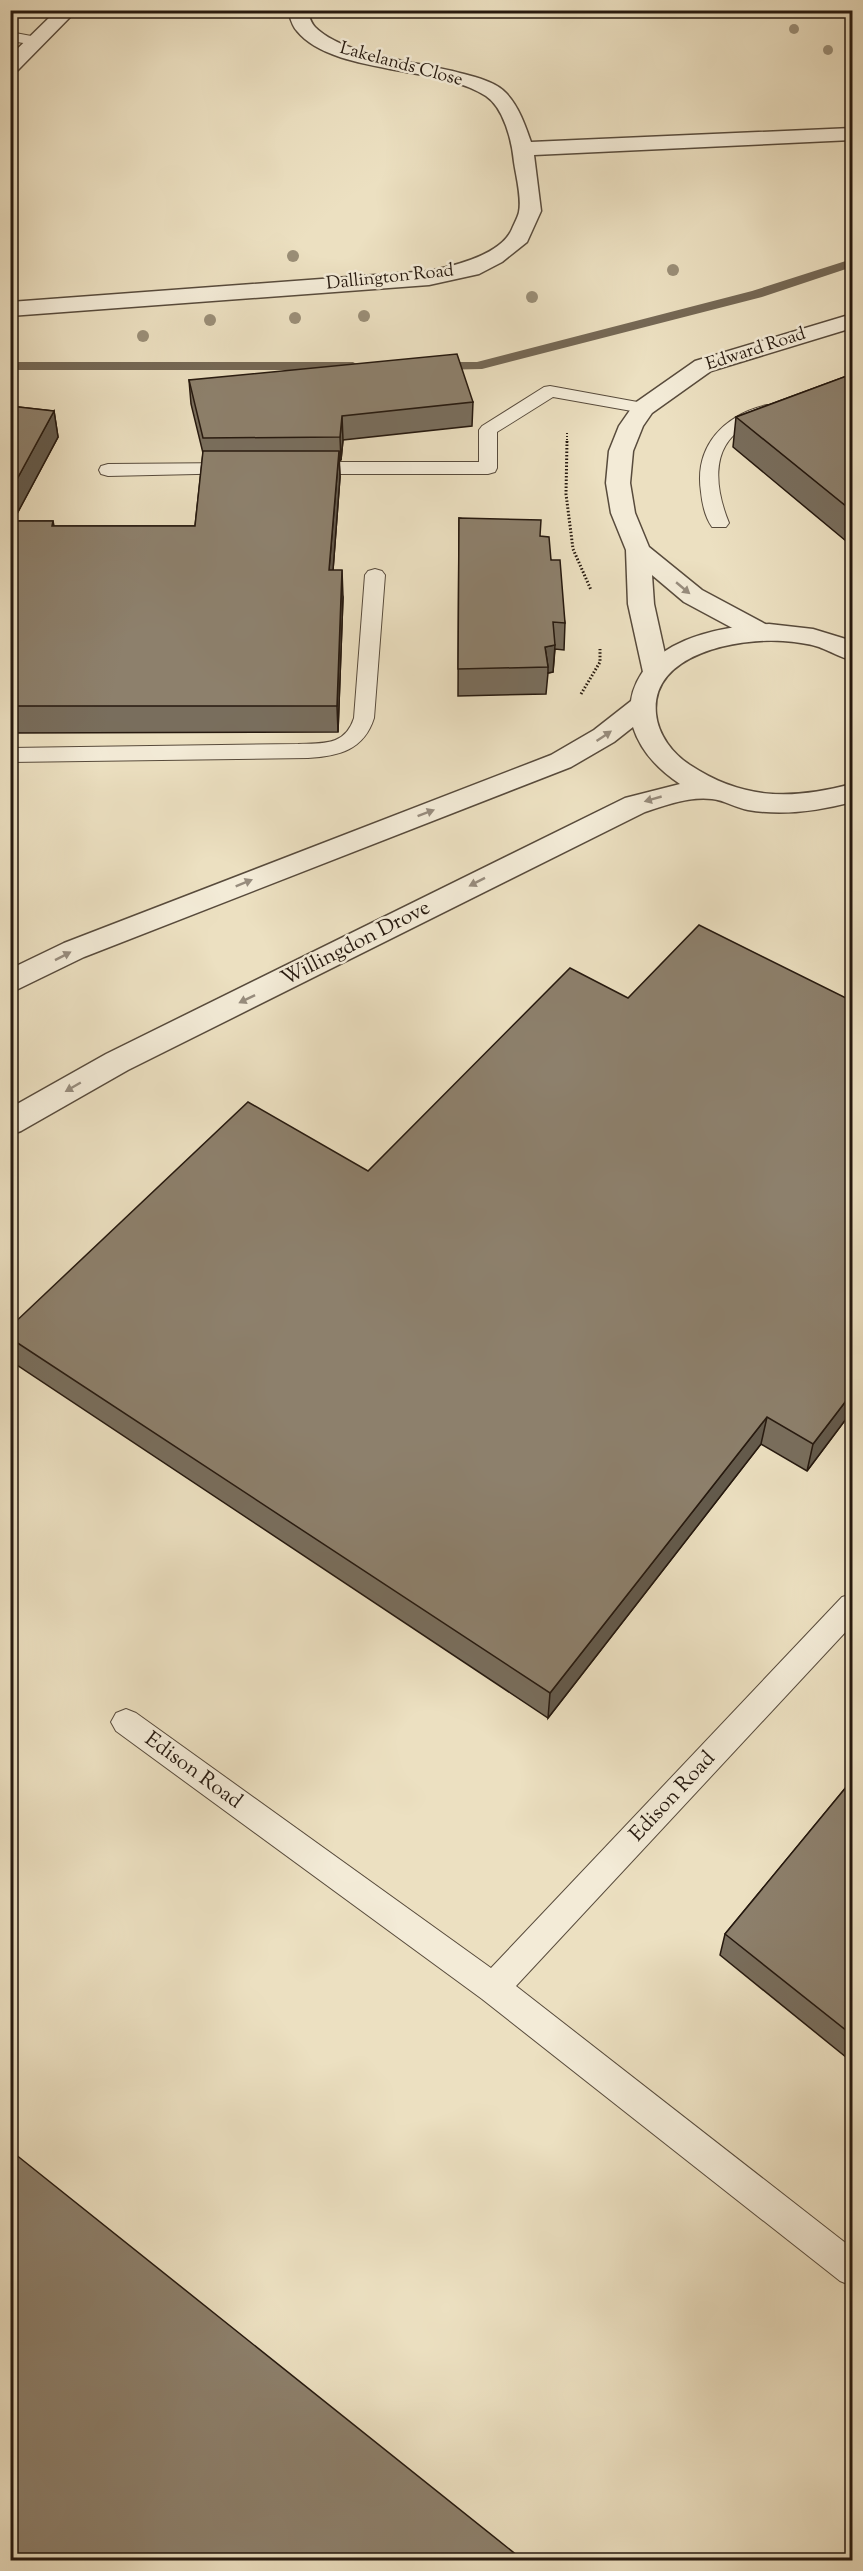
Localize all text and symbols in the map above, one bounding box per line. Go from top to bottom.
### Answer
street label: Lakelands Close [337,36,465,94]
street label: Dallington Road [325,258,455,298]
street label: Edward Road [703,322,809,378]
one-way arrow [675,581,690,594]
one-way arrow [595,730,612,741]
one-way arrow [644,795,662,804]
one-way arrow [417,808,435,818]
one-way arrow [468,877,485,887]
one-way arrow [235,878,253,888]
street label: Willingdon Drove [276,893,436,995]
one-way arrow [54,951,71,961]
one-way arrow [238,994,255,1003]
one-way arrow [65,1082,81,1093]
street label: Edison Road [138,1725,248,1817]
street label: Edison Road [623,1745,723,1849]

